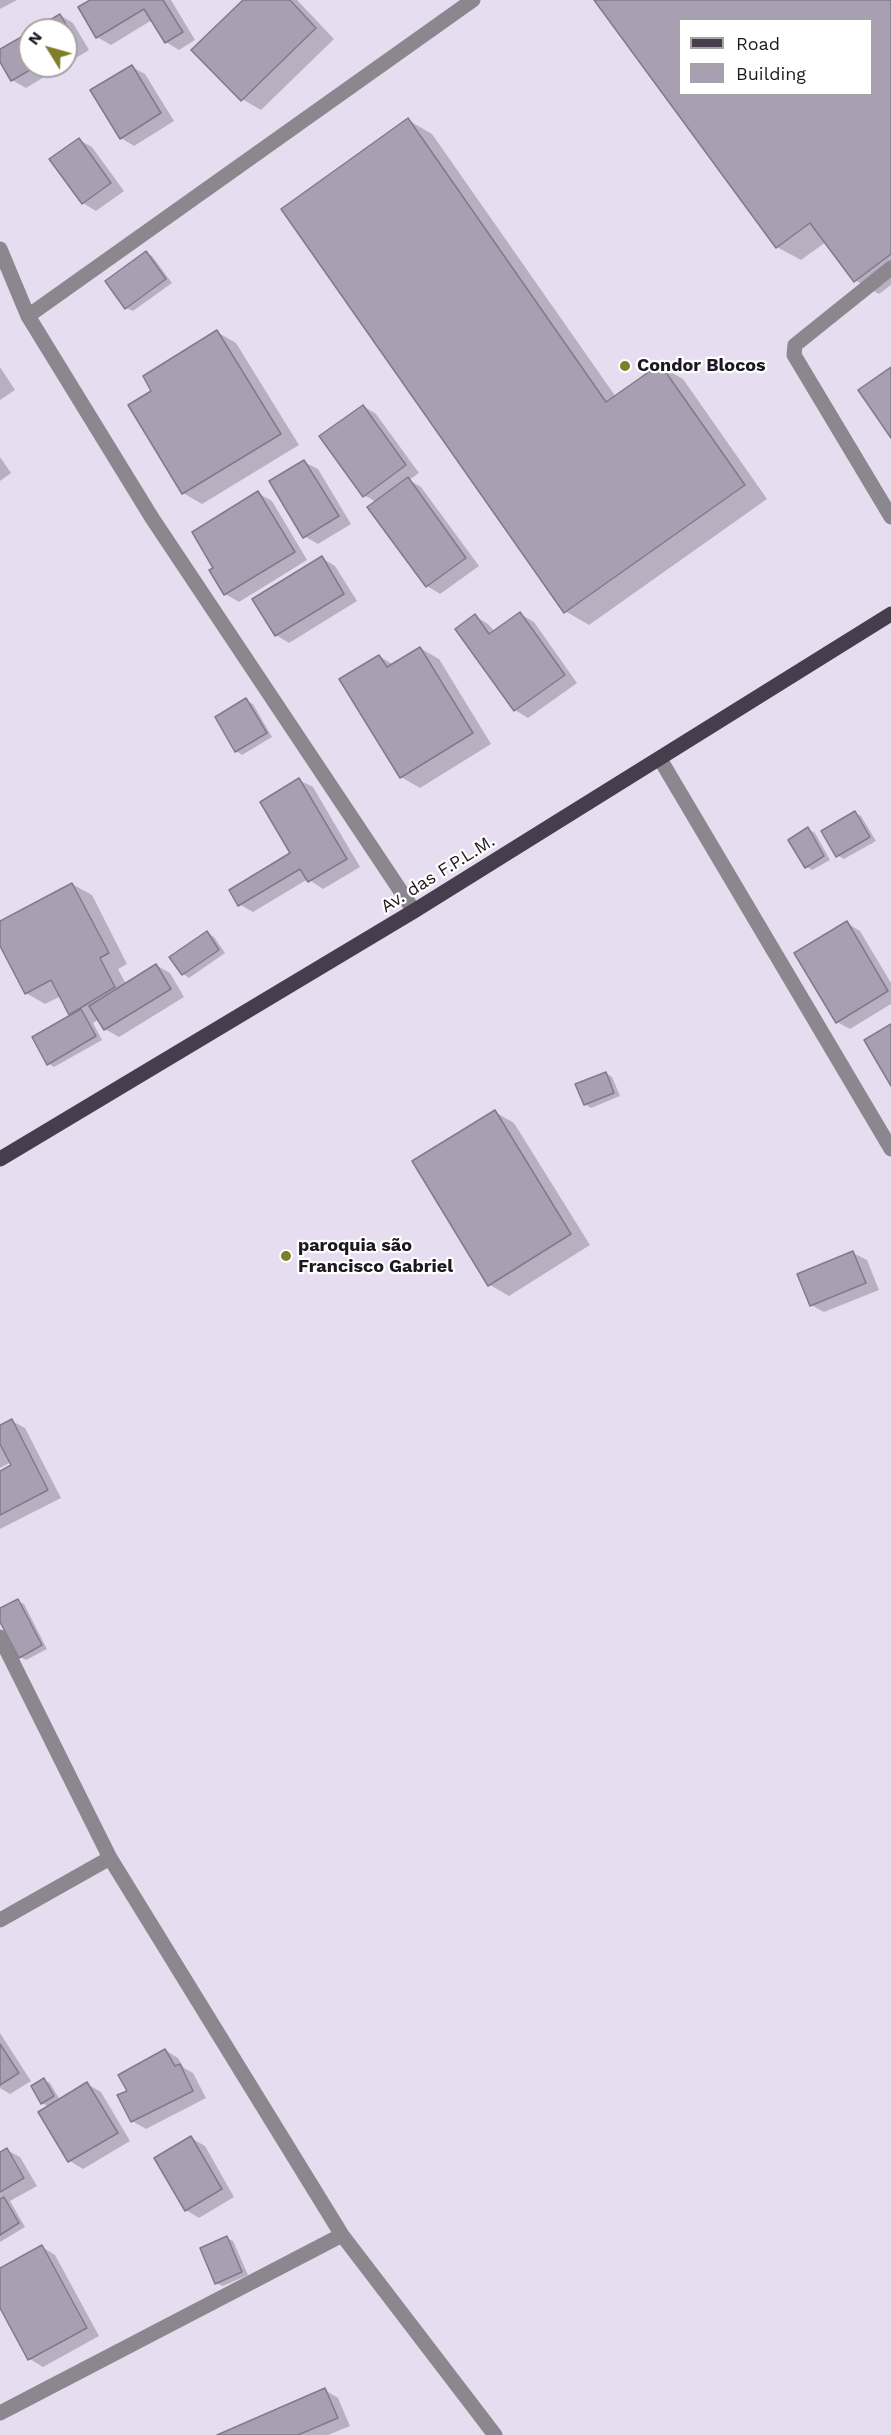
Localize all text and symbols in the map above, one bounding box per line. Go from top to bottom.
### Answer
north arrow [18,18,78,78]
legend [678,18,873,96]
text: N [24,28,46,49]
text: Road [736,33,780,54]
text: Building [736,63,806,84]
place label: Condor Blocos [637,355,766,377]
marker: Condor Blocos [618,359,632,373]
street label: Av. das F.P.L.M. [377,830,499,918]
place label: paroquia são Francisco Gabriel [298,1235,453,1278]
marker: paroquia são Francisco Gabriel [279,1249,293,1263]

